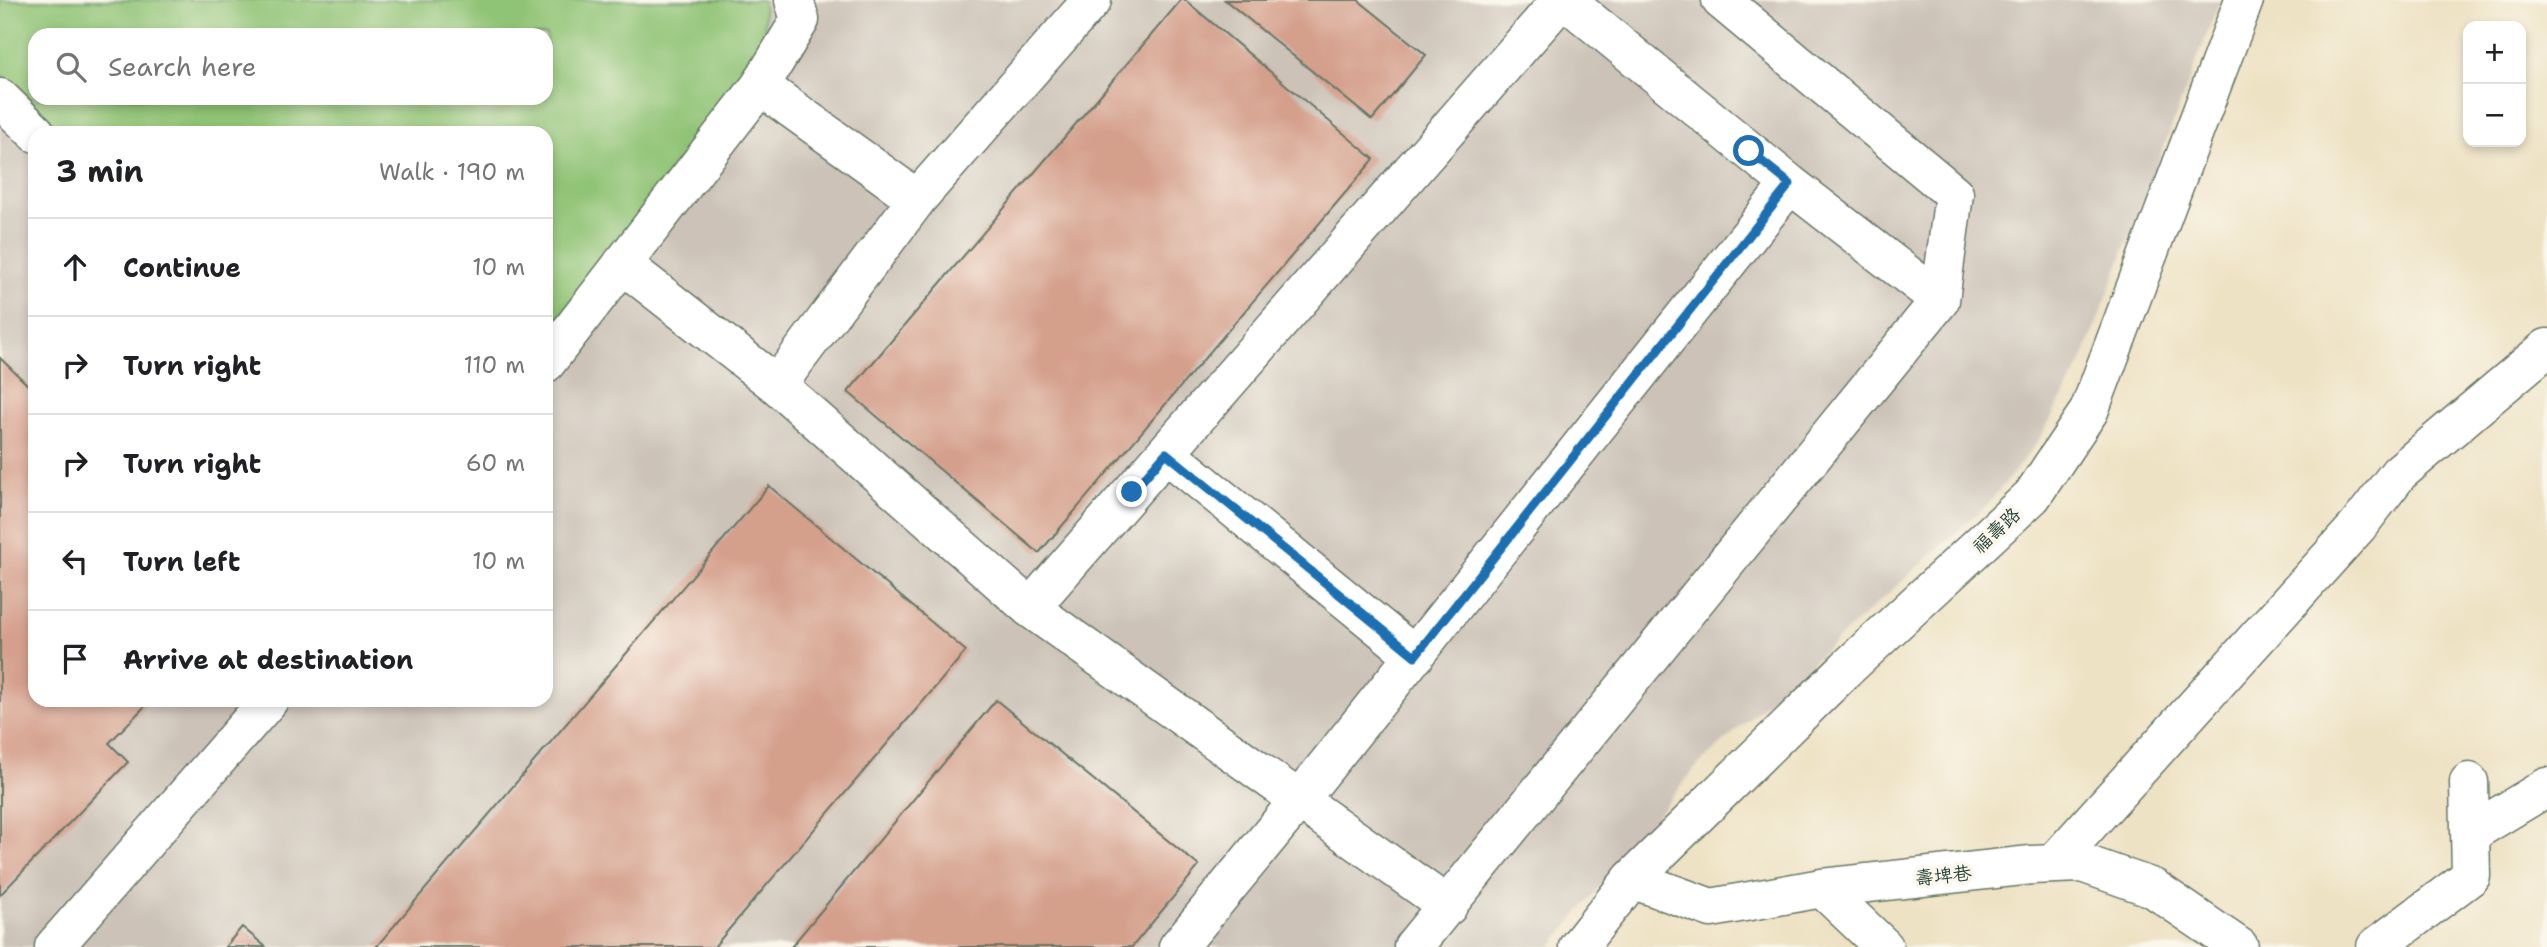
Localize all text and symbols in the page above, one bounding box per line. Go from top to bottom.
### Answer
map controls [2463,21,2526,147]
button: + [2463,21,2526,84]
search box [28,28,553,105]
icon: search [52,48,90,86]
text: Search here [108,49,257,84]
button: − [2463,84,2526,147]
route start [1733,135,1764,166]
text: 3 min [56,151,143,192]
text: Walk · 190 m [379,157,525,187]
icon: ahead [56,248,94,286]
text: Continue [123,250,241,285]
text: 10 m [472,252,525,282]
icon: right [56,346,94,384]
text: Turn right [123,348,261,383]
text: 110 m [463,350,525,380]
icon: right [56,444,94,482]
text: Turn right [123,446,261,481]
text: 60 m [466,448,525,478]
route end [1116,476,1147,507]
street label: 福壽路 [1967,502,2026,559]
icon: left [56,542,94,580]
text: Turn left [123,544,240,579]
text: 10 m [472,546,525,576]
icon: arrive [56,640,94,678]
text: Arrive at destination [123,642,413,677]
street label: 壽埤巷 [1913,860,1973,891]

